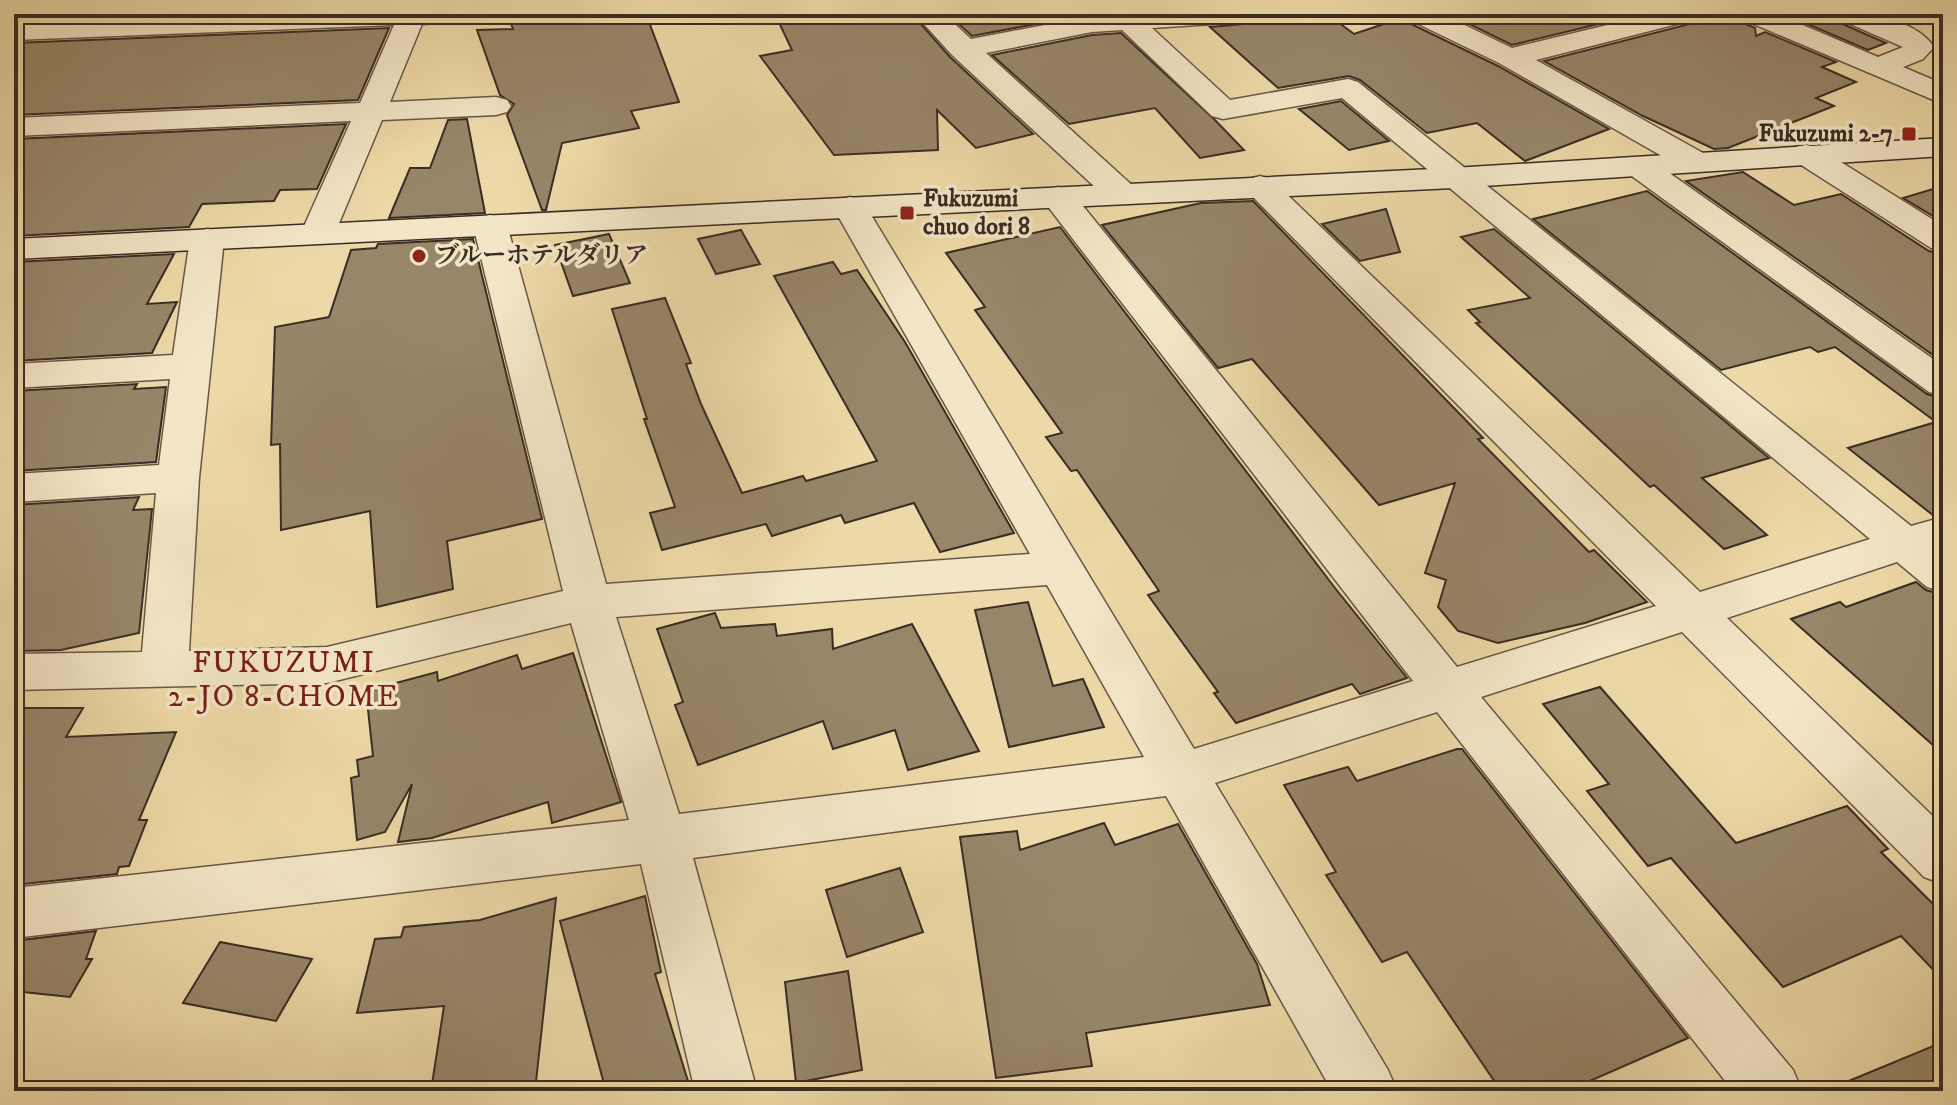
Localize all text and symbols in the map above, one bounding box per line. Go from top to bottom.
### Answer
place label: Fukuzumi 2-7 [1758,119,1893,149]
marker: Fukuzumi 2-7 [1900,125,1918,143]
place label: Fukuzumi chuo dori 8 [923,184,1030,242]
marker: Fukuzumi chuo dori 8 [898,204,916,222]
place label: ブルーホテルダリア [435,241,648,271]
marker: ブルーホテルダリア [410,247,428,265]
district label: FUKUZUMI 2-JO 8-CHOME [168,645,400,716]

